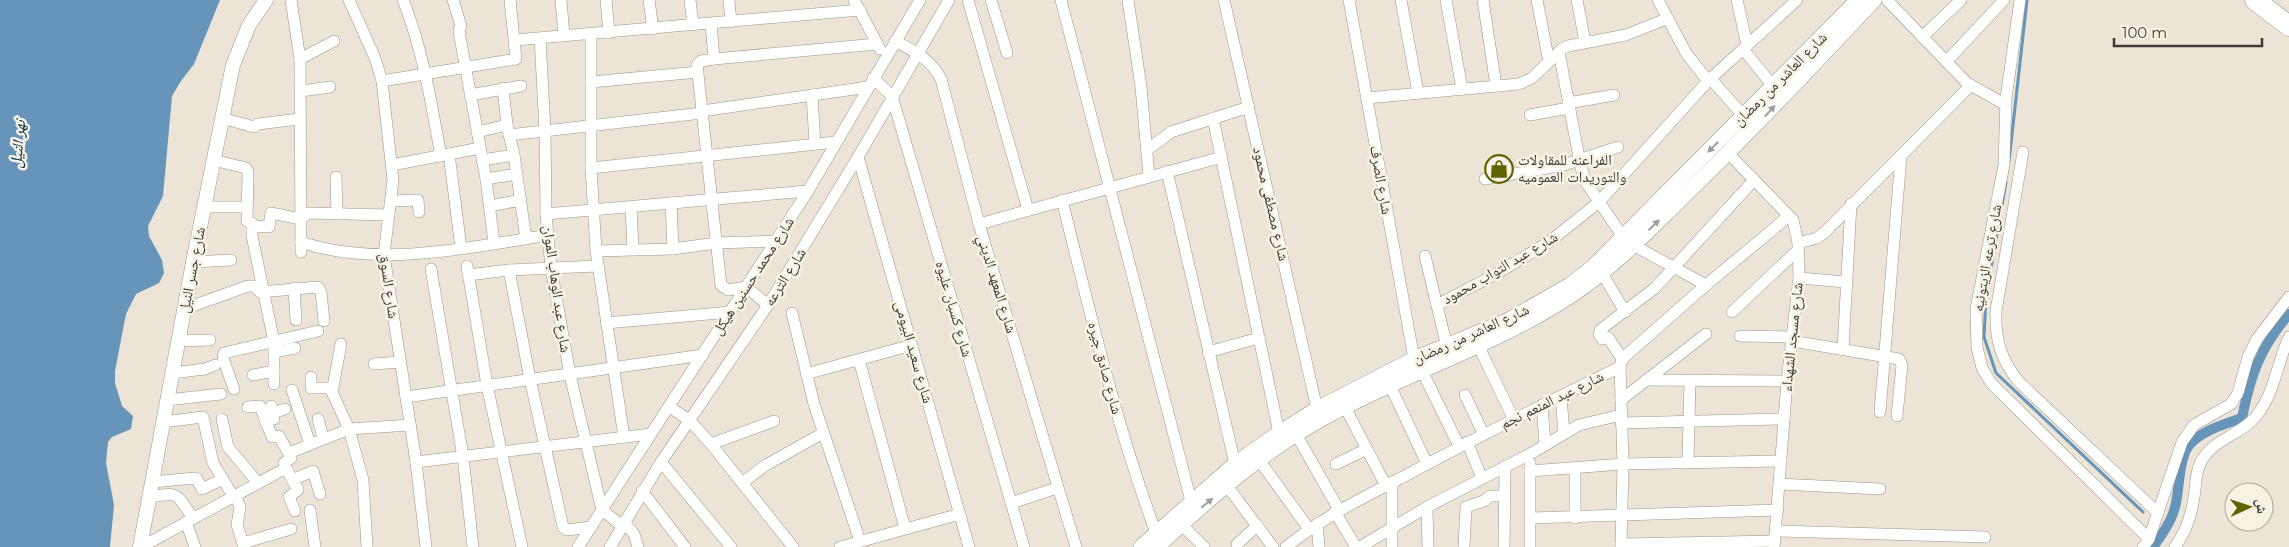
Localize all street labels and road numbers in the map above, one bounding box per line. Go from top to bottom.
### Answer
street label: شارع العاشر من رمضان [1729,27,1832,130]
street label: شارع الصرف [1365,144,1397,216]
street label: شارع مصطفى محمود [1248,145,1294,263]
street label: شارع ترعه الزيتونيه [1968,203,2006,313]
street label: شارع محمد حسنين هيكل [707,213,799,339]
street label: شارع عبد الوهاب الموان [538,224,576,354]
street label: شارع جسر النيل [174,225,210,315]
street label: شارع عبد التواب محمود [1439,227,1561,309]
street label: شارع المعهد الديني [971,232,1022,336]
street label: شارع الترعه [759,244,811,310]
street label: شارع السوق [375,252,404,320]
street label: شارع كسبان عليوه [931,259,977,360]
street label: شارع مسجد الشهداء [1776,281,1808,393]
street label: شارع سعيد البيومى [890,298,938,406]
street label: شارع العاشر من رمضان [1410,299,1533,369]
street label: شارع صادق جيره [1083,320,1127,417]
street label: شارع عبد المنعم نجم [1497,366,1607,434]

